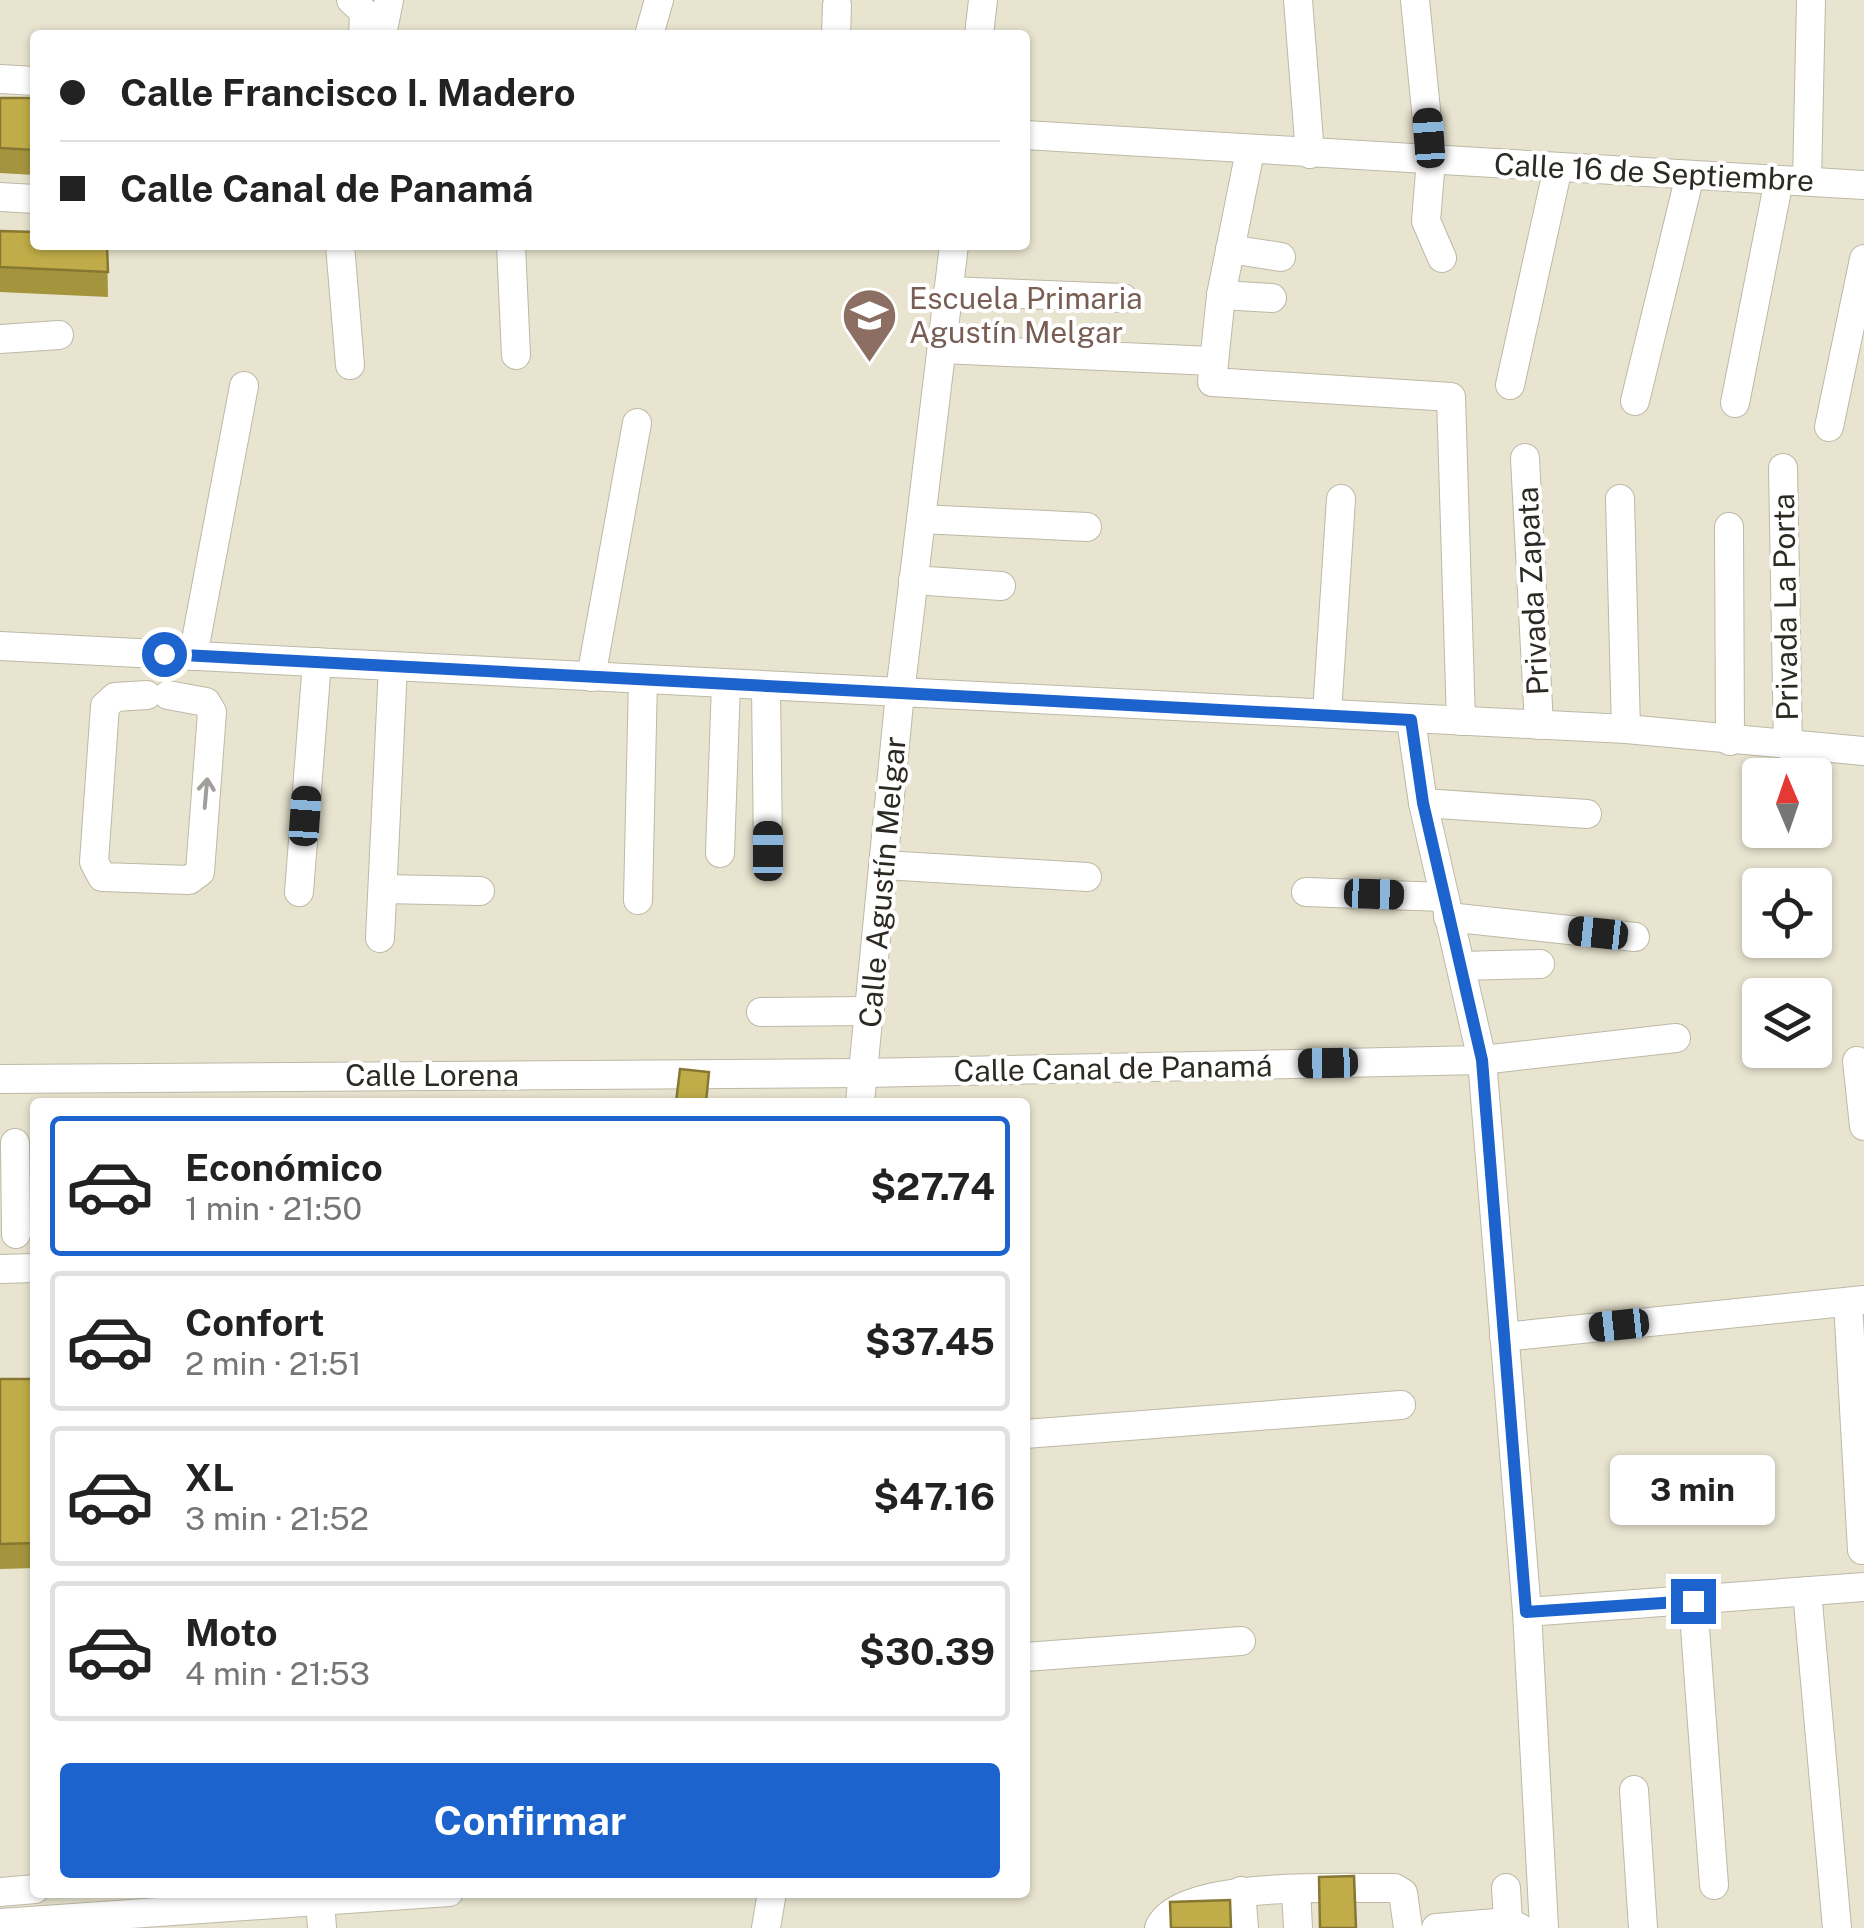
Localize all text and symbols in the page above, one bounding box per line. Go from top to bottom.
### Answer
text: Calle Francisco I. Madero [120,70,576,115]
car [1412,107,1446,169]
street label: Calle 16 de Septiembre [1493,146,1815,198]
text: Calle Canal de Panamá [120,166,534,211]
place label: Escuela Primaria Agustín Melgar [909,280,1143,350]
school or university icon: Escuela Primaria Agustín Melgar [840,285,900,364]
street label: Privada Zapata [1509,486,1555,696]
street label: Privada La Porta [1765,493,1805,721]
route start [142,632,187,677]
street label: Calle Agustín Melgar [851,735,913,1029]
north arrow [1742,758,1832,848]
map controls [1742,758,1832,1068]
one-way arrow [197,778,216,810]
car [288,785,322,847]
car [753,821,783,881]
button: locate [1742,868,1832,958]
car [1343,878,1405,910]
car [1567,915,1629,951]
button: layers [1742,978,1832,1068]
street label: Calle Canal de Panamá [953,1047,1273,1089]
car [1298,1047,1358,1079]
street label: Calle Lorena [345,1057,519,1093]
icon: car [65,1141,155,1231]
text: Económico [185,1145,383,1190]
text: $27.74 [870,1164,995,1209]
text: 1 min · 21:50 [185,1190,362,1227]
icon: car [65,1296,155,1386]
text: Confort [185,1300,325,1345]
car [1588,1307,1650,1343]
text: $37.45 [865,1319,995,1364]
text: 2 min · 21:51 [185,1345,362,1382]
icon: car [65,1451,155,1541]
text: XL [185,1455,234,1500]
callout: 3 min [1610,1456,1776,1526]
text: 3 min [1650,1471,1735,1508]
text: $47.16 [873,1474,995,1519]
text: 3 min · 21:52 [185,1500,369,1537]
route end [1671,1579,1716,1624]
icon: car [65,1606,155,1696]
text: Moto [185,1610,278,1655]
text: $30.39 [859,1629,995,1674]
text: 4 min · 21:53 [185,1655,370,1692]
button: Confirmar [60,1763,1000,1878]

